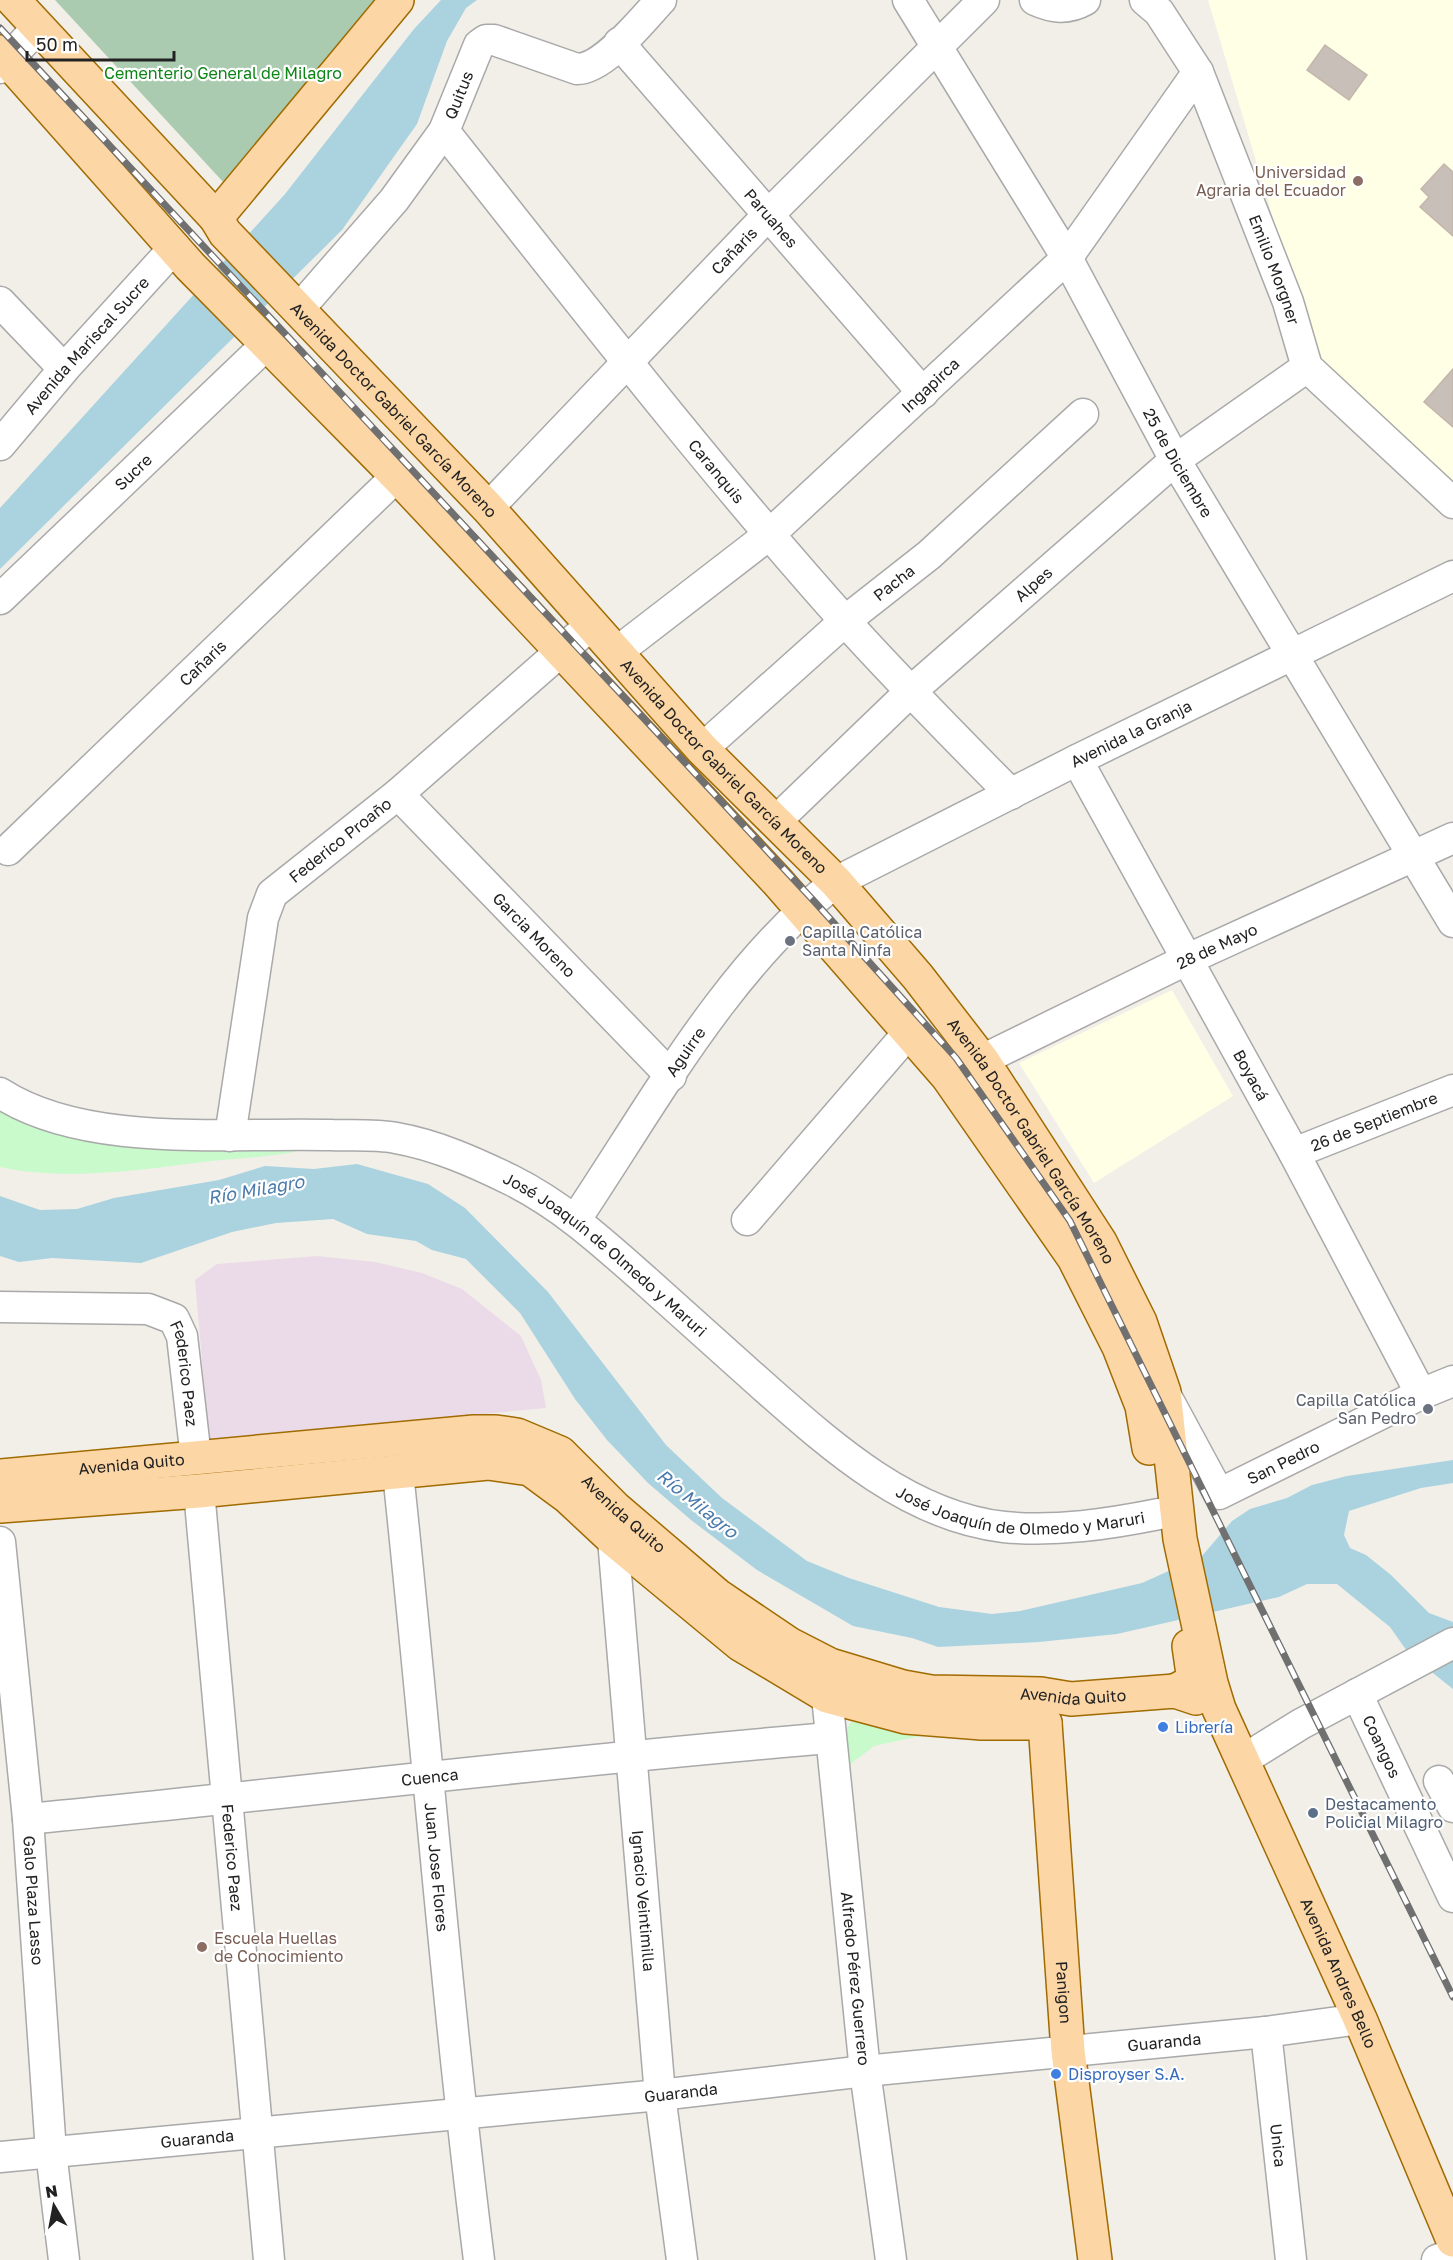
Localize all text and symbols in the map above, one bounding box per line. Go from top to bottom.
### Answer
scale bar [27,24,174,62]
text: 50 m [36,33,78,55]
park label: Cementerio General de Milagro [104,63,342,83]
street label: Quitus [440,68,477,122]
place label: Universidad Agraria del Ecuador [1196,162,1346,200]
marker: Universidad Agraria del Ecuador [1351,174,1365,188]
street label: Paruahes [740,184,802,252]
street label: Emilio Morgner [1245,212,1304,327]
street label: Cañaris [707,223,761,278]
street label: Avenida Mariscal Sucre [20,272,153,418]
street label: Avenida Doctor Gabriel García Moreno [286,298,502,522]
street label: Ingapirca [897,353,963,417]
street label: 25 de Diciembre [1139,405,1217,521]
street label: Caranquis [684,435,749,507]
street label: Sucre [110,449,156,494]
street label: Pacha [869,560,918,605]
street label: Alpes [1011,562,1056,606]
street label: Cañaris [175,636,230,690]
street label: Avenida Doctor Gabriel García Moreno [617,655,832,878]
street label: Avenida la Granja [1067,695,1195,772]
street label: Federico Proaño [285,793,395,887]
street label: Garcia Moreno [489,888,580,982]
street label: 28 de Mayo [1173,919,1260,973]
place label: Capilla Católica Santa Ninfa [802,922,922,960]
marker: Capilla Católica Santa Ninfa [783,934,797,948]
street label: Avenida Doctor Gabriel García Moreno [943,1014,1119,1267]
street label: Aguirre [661,1023,710,1080]
street label: Boyacá [1229,1046,1273,1104]
street label: 26 de Septiembre [1308,1087,1440,1155]
street label: José Joaquín de Olmedo y Maruri [500,1168,711,1341]
water label: Río Milagro [206,1170,307,1208]
street label: Federico Paez [166,1317,202,1428]
place label: Capilla Católica San Pedro [1296,1390,1416,1428]
marker: Capilla Católica San Pedro [1421,1402,1435,1416]
street label: San Pedro [1244,1436,1323,1489]
street label: Avenida Quito [77,1449,185,1479]
water label: Río Milagro [653,1464,743,1543]
street label: Avenida Quito [578,1471,670,1557]
street label: José Joaquín de Olmedo y Maruri [893,1481,1146,1539]
street label: Avenida Quito [1020,1684,1127,1709]
street label: Coangos [1358,1712,1405,1781]
place label: Librería [1175,1717,1233,1737]
marker: Librería [1156,1720,1170,1734]
street label: Cuenca [400,1764,459,1790]
place label: Destacamento Policial Milagro [1325,1794,1443,1832]
street label: Juan Jose Flores [421,1802,453,1933]
street label: Federico Paez [218,1803,247,1912]
marker: Destacamento Policial Milagro [1306,1806,1320,1820]
street label: Ignacio Veintimilla [628,1829,660,1972]
street label: Galo Plaza Lasso [19,1835,48,1966]
street label: Alfredo Pérez Guerrero [837,1891,874,2066]
street label: Avenida Andres Bello [1296,1895,1381,2051]
place label: Escuela Huellas de Conocimiento [214,1928,343,1966]
marker: Escuela Huellas de Conocimiento [195,1940,209,1954]
street label: Panigon [1052,1960,1076,2024]
street label: Guaranda [1127,2028,1202,2055]
place label: Disproyser S.A. [1068,2064,1185,2084]
marker: Disproyser S.A. [1049,2067,1063,2081]
street label: Guaranda [643,2078,719,2106]
street label: Unica [1266,2123,1291,2168]
street label: Guaranda [159,2125,235,2152]
north arrow [24,2176,84,2236]
text: N [44,2180,59,2202]

